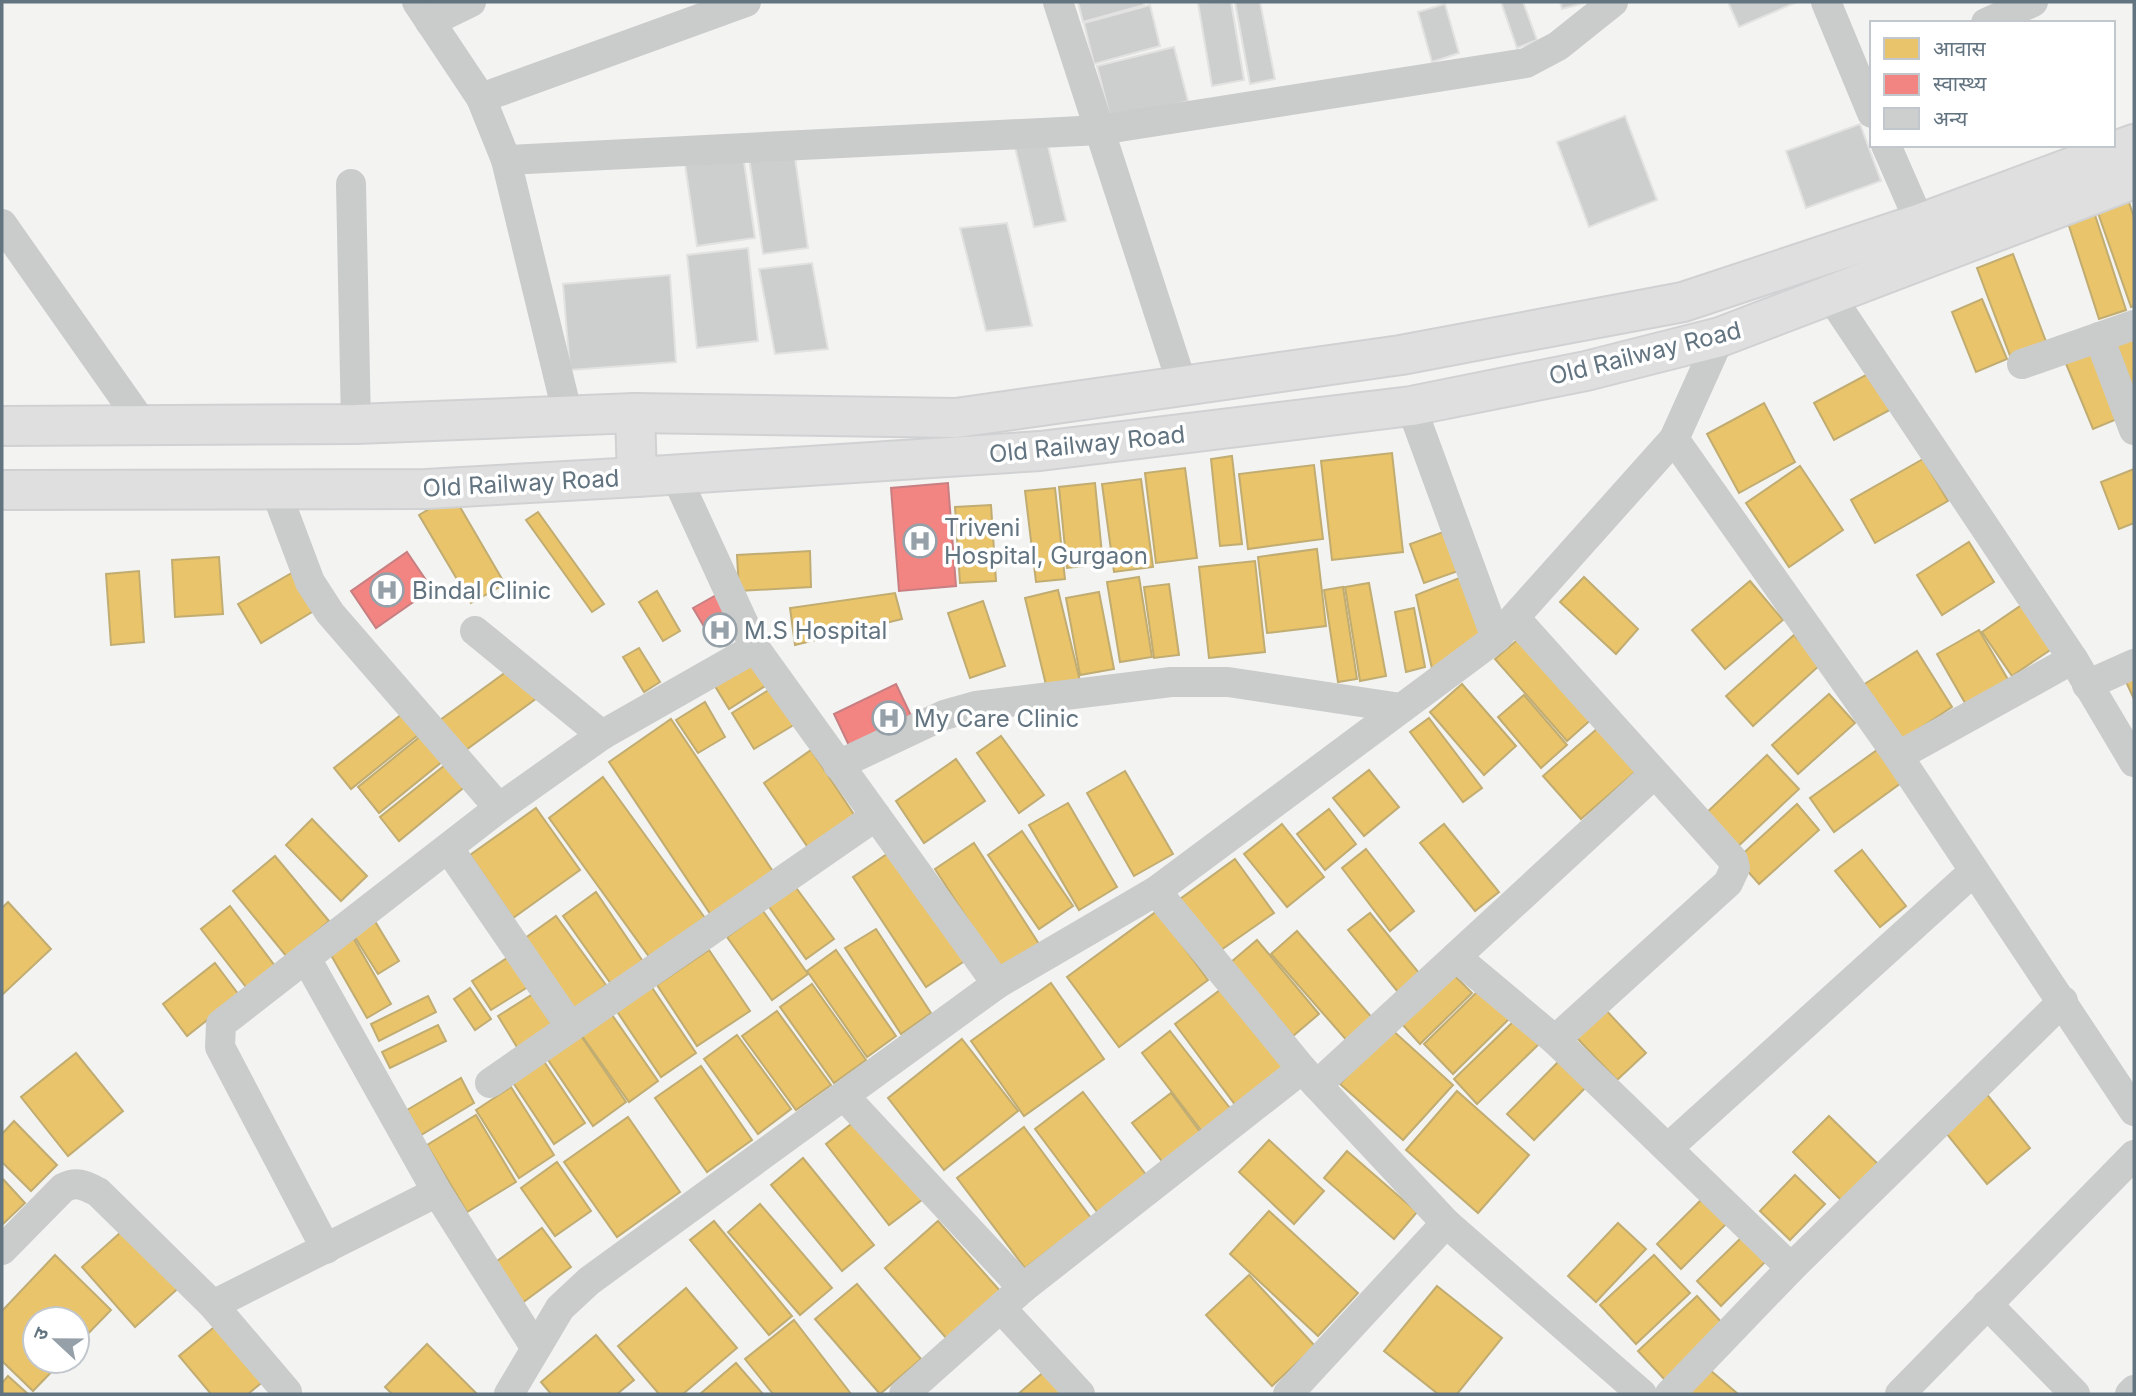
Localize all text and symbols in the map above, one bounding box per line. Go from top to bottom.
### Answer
legend [1870,21,2115,147]
text: आवास [1933,36,1987,61]
text: स्वास्थ्य [1933,71,1987,96]
text: अन्य [1933,106,1968,131]
street label: Old Railway Road [1546,315,1744,391]
street label: Old Railway Road [988,419,1186,469]
street label: Old Railway Road [422,463,620,503]
place label: Triveni Hospital, Gurgaon [944,513,1148,570]
hospital icon: Triveni Hospital, Gurgaon [901,522,939,560]
hospital icon: Bindal Clinic [368,571,406,609]
place label: Bindal Clinic [412,576,551,605]
hospital icon: M.S Hospital [701,611,739,649]
place label: M.S Hospital [744,616,887,645]
hospital icon: My Care Clinic [870,699,908,737]
place label: My Care Clinic [914,704,1079,733]
north arrow [21,1305,91,1375]
text: उ [28,1324,54,1343]

